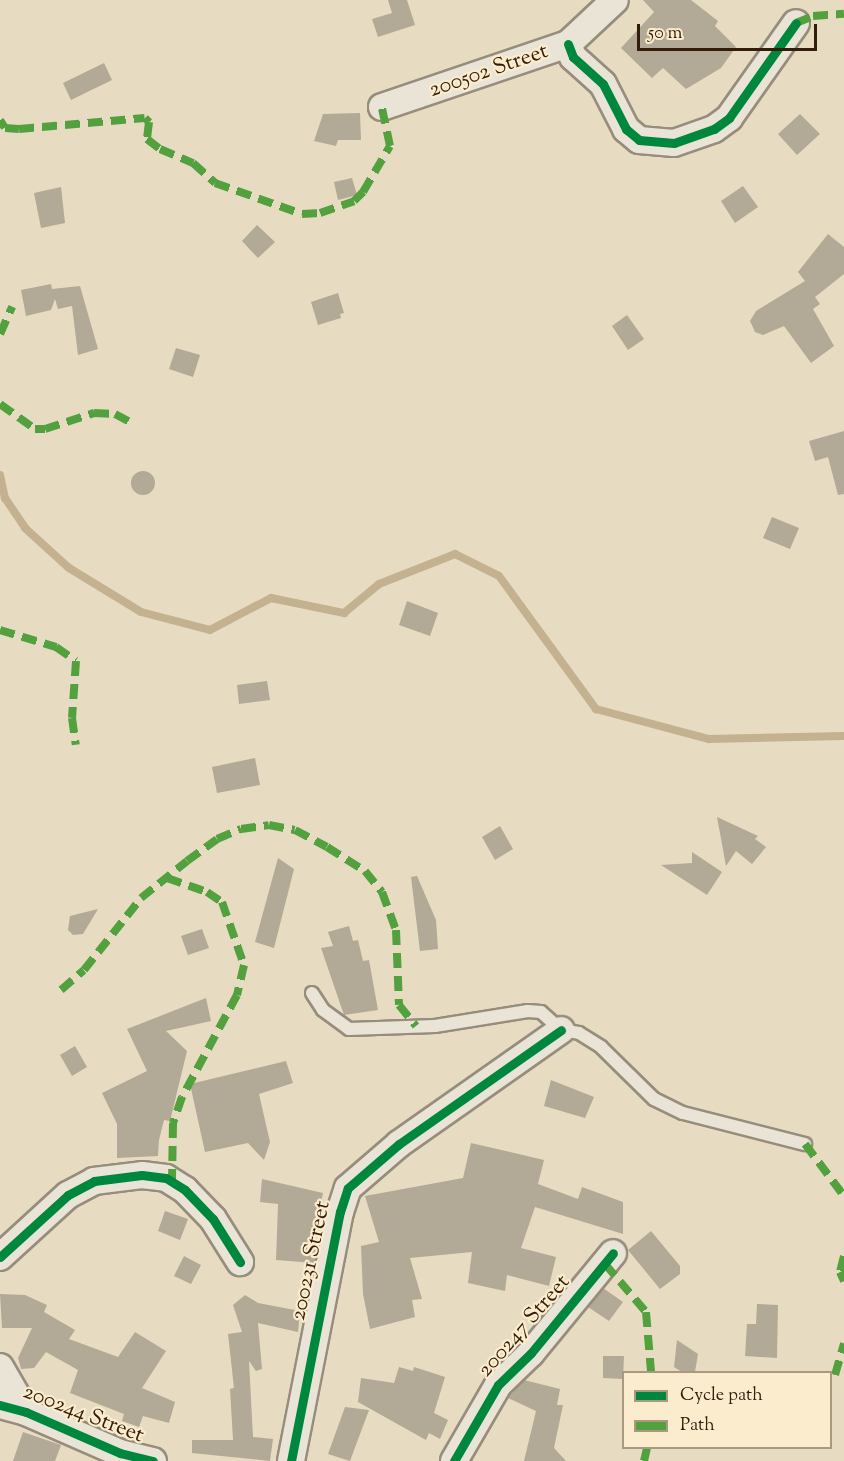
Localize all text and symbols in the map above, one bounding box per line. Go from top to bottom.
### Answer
scale bar [640,12,820,50]
text: 50 m [648,21,682,47]
street label: 200502 Street [426,39,552,105]
street label: 200231 Street [286,1199,338,1323]
street label: 200247 Street [473,1270,577,1384]
legend [622,1371,832,1449]
street label: 200244 Street [19,1380,147,1450]
text: Cycle path [680,1383,763,1409]
text: Path [680,1413,715,1439]

